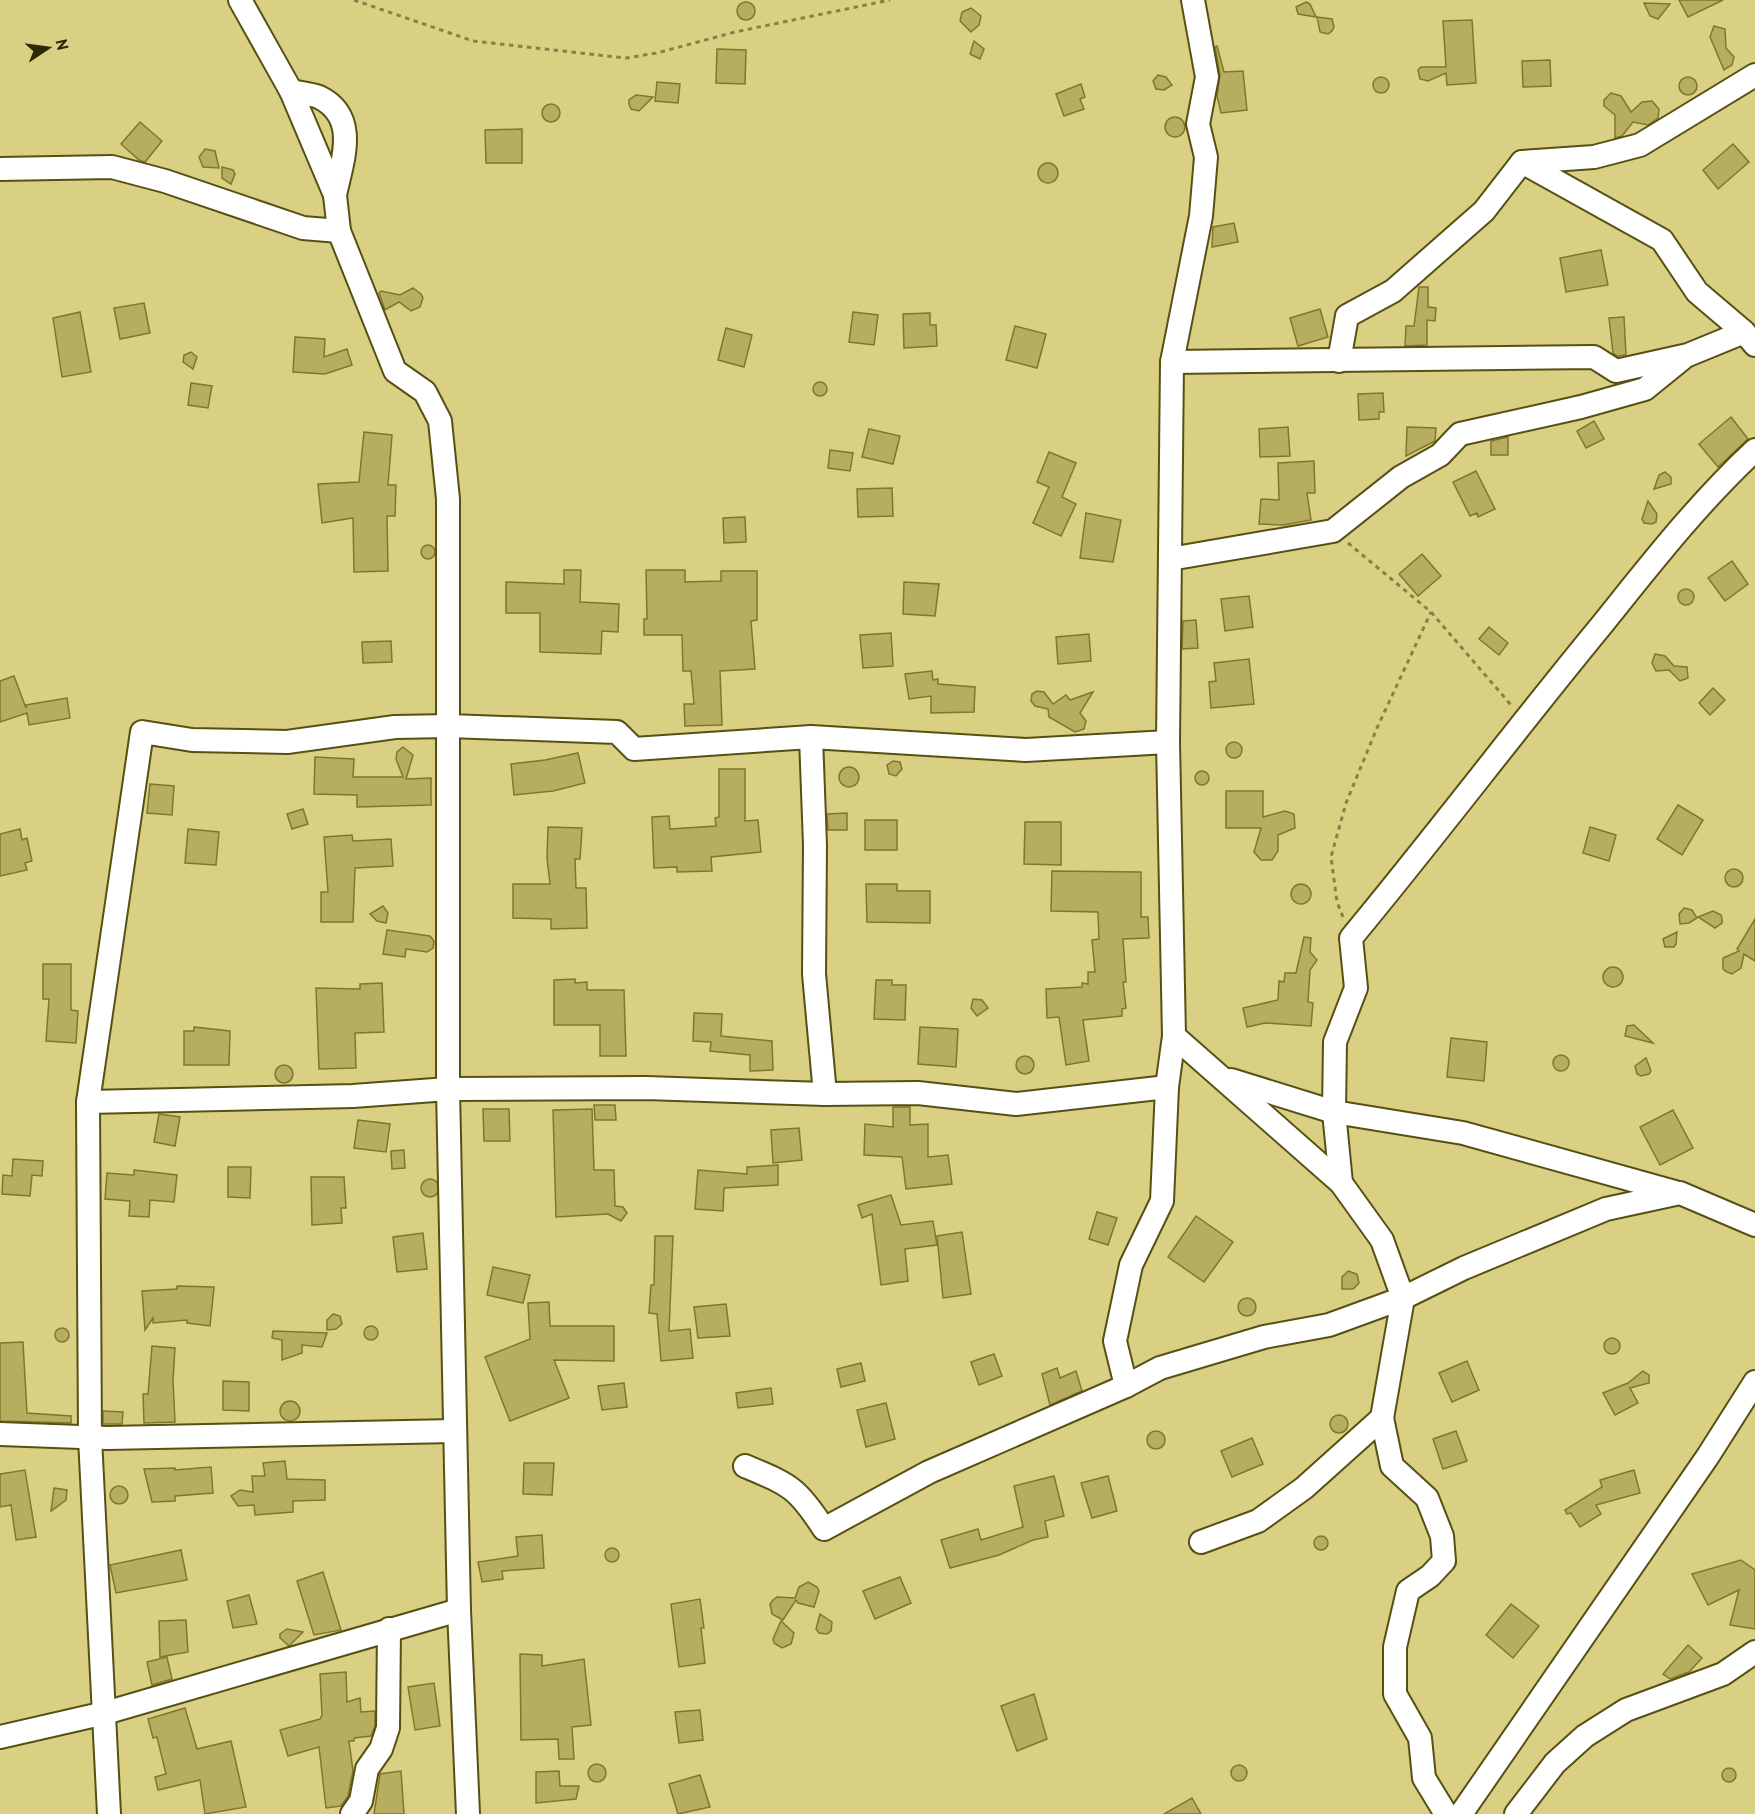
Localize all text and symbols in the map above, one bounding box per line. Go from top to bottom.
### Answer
north arrow [18,18,78,78]
text: N [52,37,74,52]

